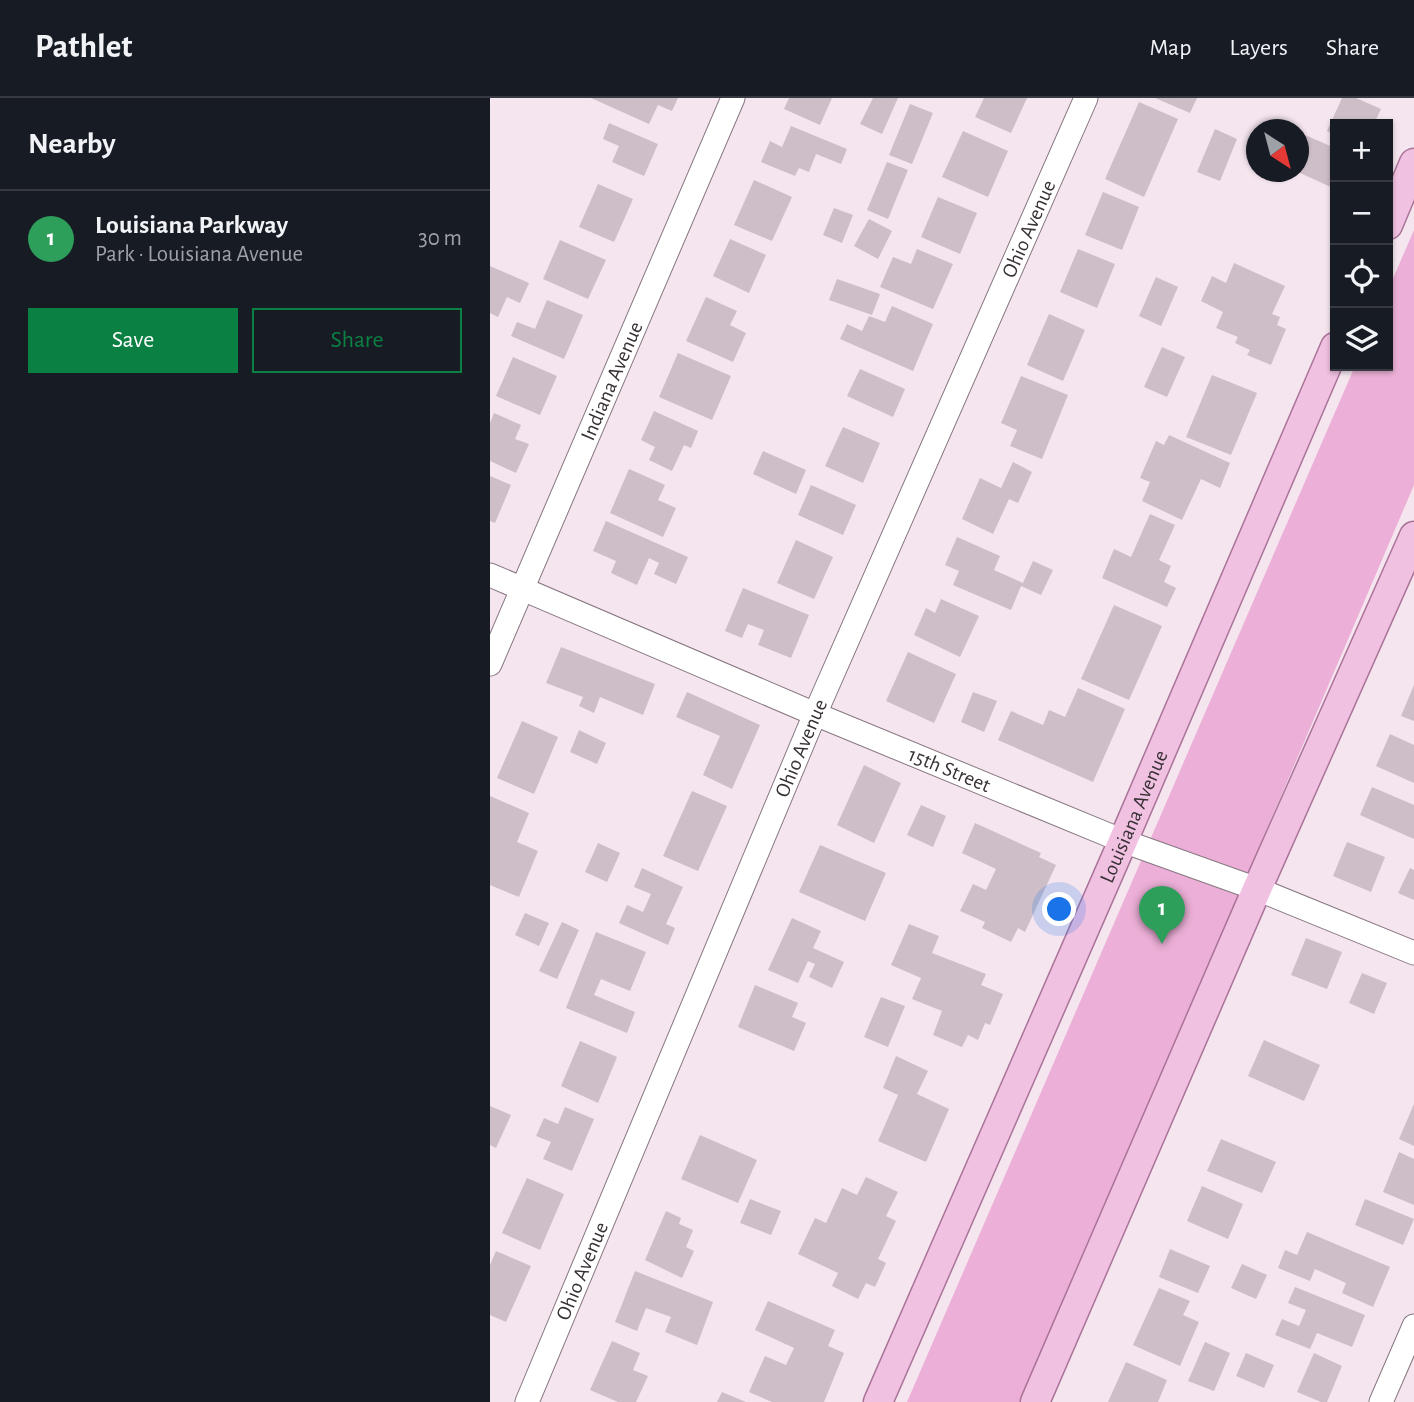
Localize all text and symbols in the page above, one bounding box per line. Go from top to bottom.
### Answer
text: Pathlet [35,31,133,64]
text: Map [1149,36,1191,60]
text: Layers [1229,36,1288,60]
text: Share [1326,36,1379,60]
north arrow [1246,119,1309,182]
map controls [1330,119,1393,371]
button: + [1330,119,1393,182]
text: Nearby [28,129,116,159]
street label: Ohio Avenue [998,177,1060,281]
button: − [1330,182,1393,245]
text: Louisiana Parkway [95,212,288,238]
text: 1 [47,227,55,250]
text: 30 m [418,227,462,250]
text: Park · Louisiana Avenue [95,243,303,266]
button: locate [1330,245,1393,308]
button: Save [28,308,238,373]
button: Share [252,308,462,373]
button: layers [1330,308,1393,371]
street label: Indiana Avenue [577,319,647,444]
street label: Ohio Avenue [771,696,831,800]
street label: 15th Street [905,744,994,796]
street label: Louisiana Avenue [1096,747,1172,886]
pin: 1 [1139,886,1185,944]
your location [1042,892,1076,926]
street label: Ohio Avenue [552,1219,612,1323]

